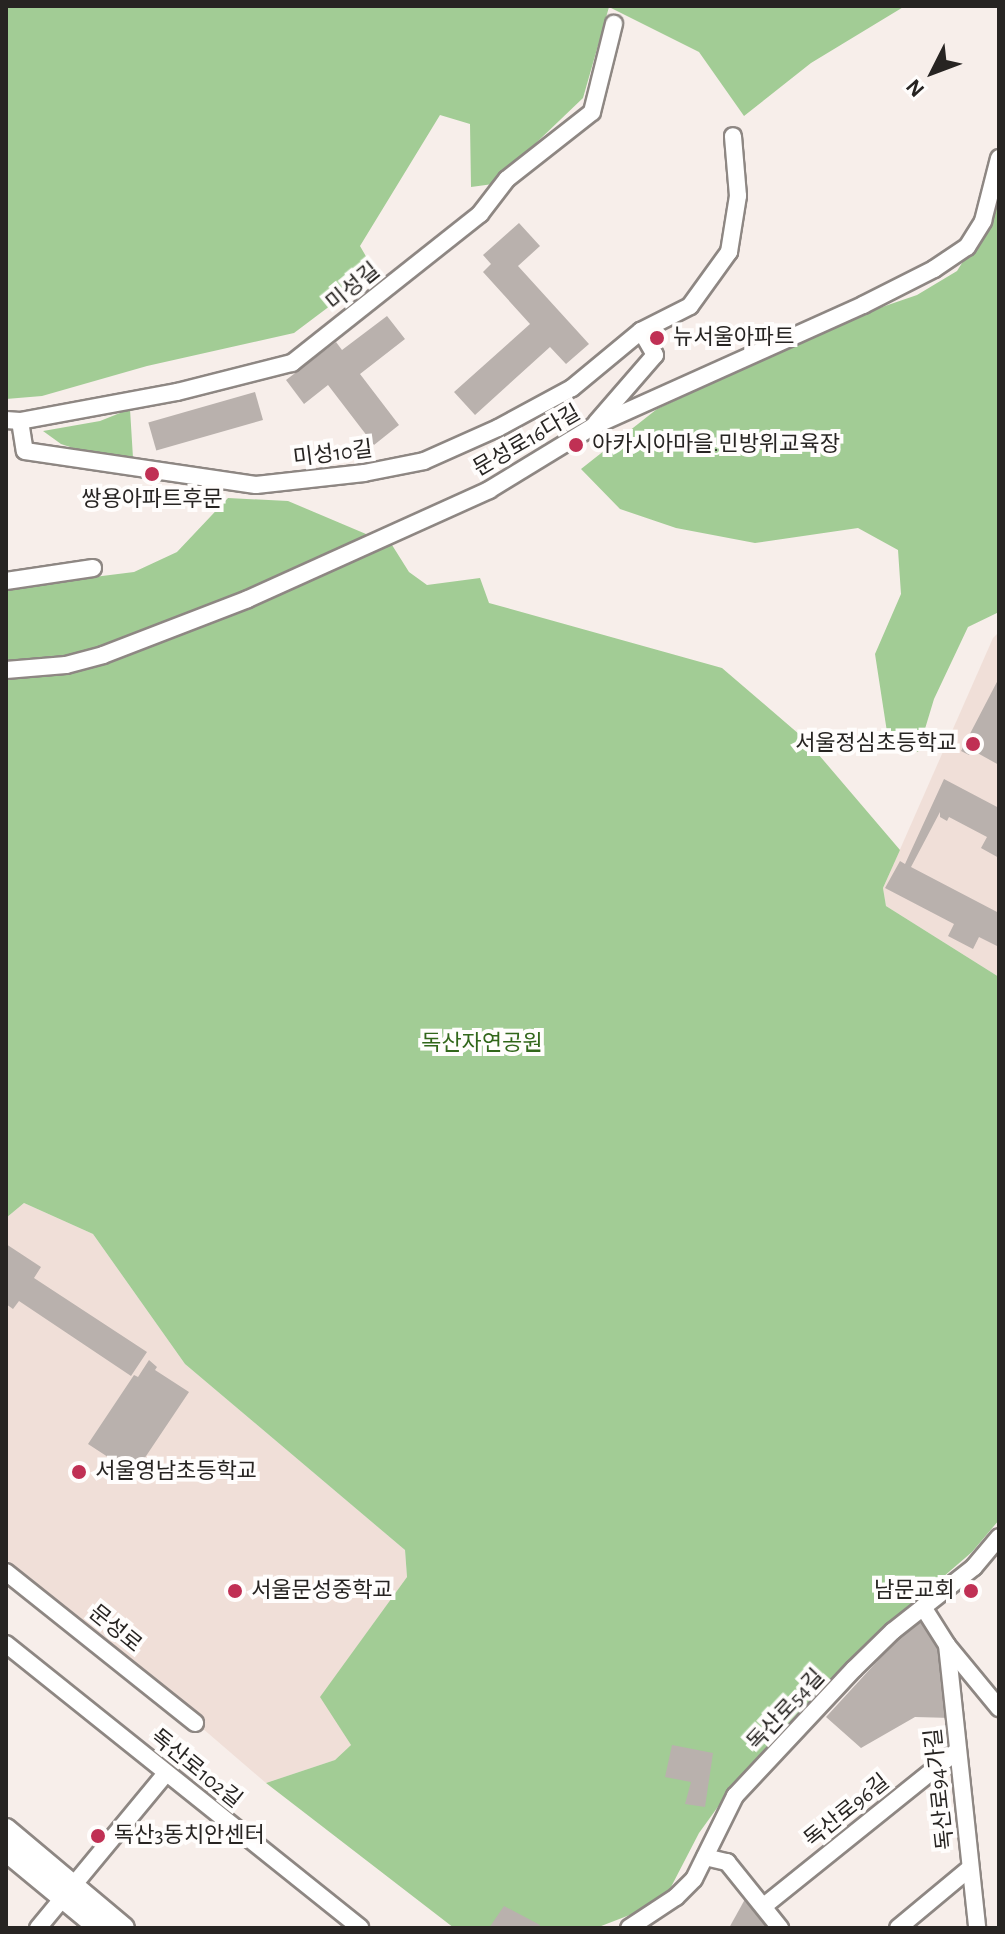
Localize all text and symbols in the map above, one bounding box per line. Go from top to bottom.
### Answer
north arrow [893,32,973,112]
text: N [902,75,928,101]
street label: 미성길 [321,258,385,316]
place label: 뉴서울아파트 [673,325,794,351]
marker: 뉴서울아파트 [648,329,666,347]
street label: 문성로16다길 [469,400,585,482]
place label: 아카시아마을.민방위교육장 [592,432,840,458]
street label: 미성10길 [292,436,374,472]
marker: 아카시아마을.민방위교육장 [567,436,585,454]
marker: 쌍용아파트후문 [143,465,161,483]
place label: 쌍용아파트후문 [81,487,223,513]
place label: 서울정심초등학교 [795,731,957,757]
marker: 서울정심초등학교 [964,735,982,753]
park label: 독산자연공원 [421,1031,543,1057]
place label: 서울영남초등학교 [95,1459,257,1485]
marker: 서울영남초등학교 [70,1463,88,1481]
place label: 서울문성중학교 [251,1578,393,1604]
place label: 남문교회 [874,1578,955,1604]
marker: 서울문성중학교 [226,1582,244,1600]
marker: 남문교회 [962,1582,980,1600]
street label: 문성로 [83,1600,147,1658]
street label: 독산로54길 [742,1664,830,1756]
street label: 독산로102길 [145,1724,247,1814]
street label: 독산로94가길 [920,1727,960,1851]
street label: 독산로96길 [799,1769,895,1853]
place label: 독산3동치안센터 [114,1823,265,1849]
marker: 독산3동치안센터 [89,1827,107,1845]

